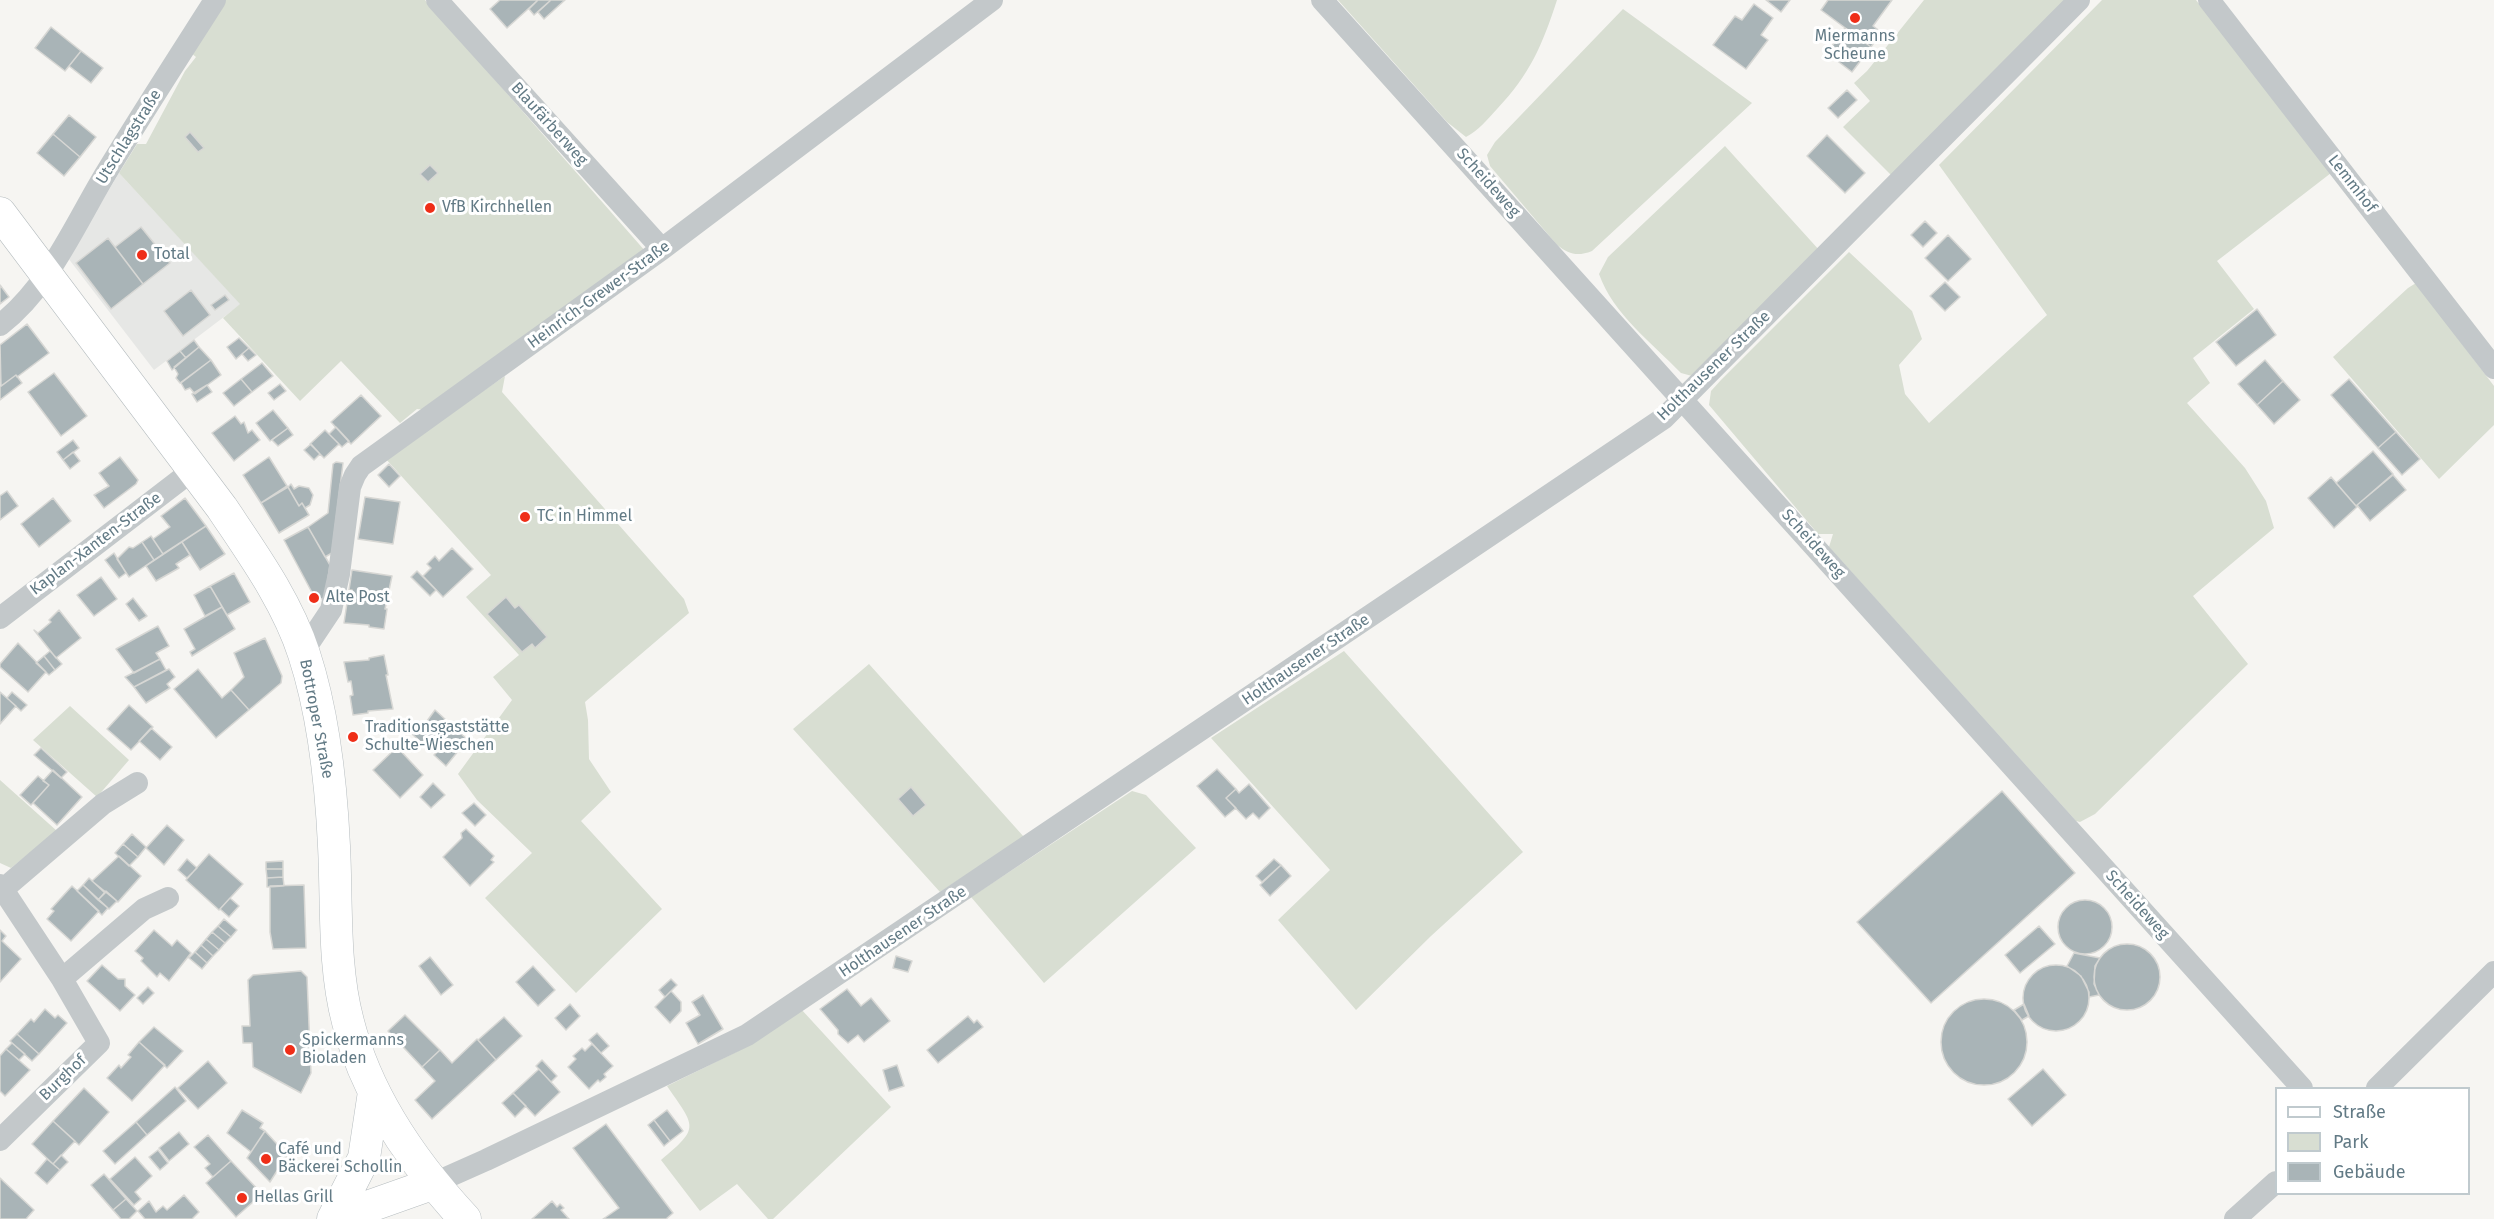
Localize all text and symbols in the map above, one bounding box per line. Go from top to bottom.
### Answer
marker: Miermanns Scheune [1848,11,1862,25]
place label: Miermanns Scheune [1815,27,1895,65]
street label: Blaufärberweg [507,79,591,169]
street label: Utschlagstraße [92,86,166,188]
street label: Scheideweg [1452,145,1524,221]
street label: Lemmhof [2324,151,2380,217]
place label: VfB Kirchhellen [442,198,552,218]
marker: VfB Kirchhellen [423,201,437,215]
street label: Heinrich-Grewer-Straße [524,237,674,353]
place label: Total [154,245,190,265]
marker: Total [135,248,149,262]
street label: Holthausener Straße [1653,307,1775,425]
street label: Kaplan-Xanten-Straße [27,488,165,600]
street label: Scheideweg [1777,506,1849,582]
place label: TC in Himmel [537,507,632,527]
marker: TC in Himmel [518,510,532,524]
place label: Alte Post [326,588,390,608]
marker: Alte Post [307,591,321,605]
street label: Holthausener Straße [1239,610,1373,710]
street label: Bottroper Straße [295,658,337,780]
place label: Traditionsgaststätte Schulte-Wieschen [365,718,509,756]
marker: Traditionsgaststätte Schulte-Wieschen [346,730,360,744]
street label: Scheideweg [2101,867,2173,943]
street label: Holthausener Straße [836,882,970,982]
place label: Spickermanns Bioladen [302,1031,404,1069]
marker: Spickermanns Bioladen [283,1043,297,1057]
street label: Burghof [36,1051,90,1105]
legend [2275,1087,2470,1195]
text: Straße [2333,1101,2386,1123]
text: Park [2333,1131,2368,1153]
place label: Café und Bäckerei Schollin [278,1140,402,1178]
marker: Café und Bäckerei Schollin [259,1152,273,1166]
text: Gebäude [2333,1161,2406,1183]
place label: Hellas Grill [254,1188,333,1208]
marker: Hellas Grill [235,1191,249,1205]

